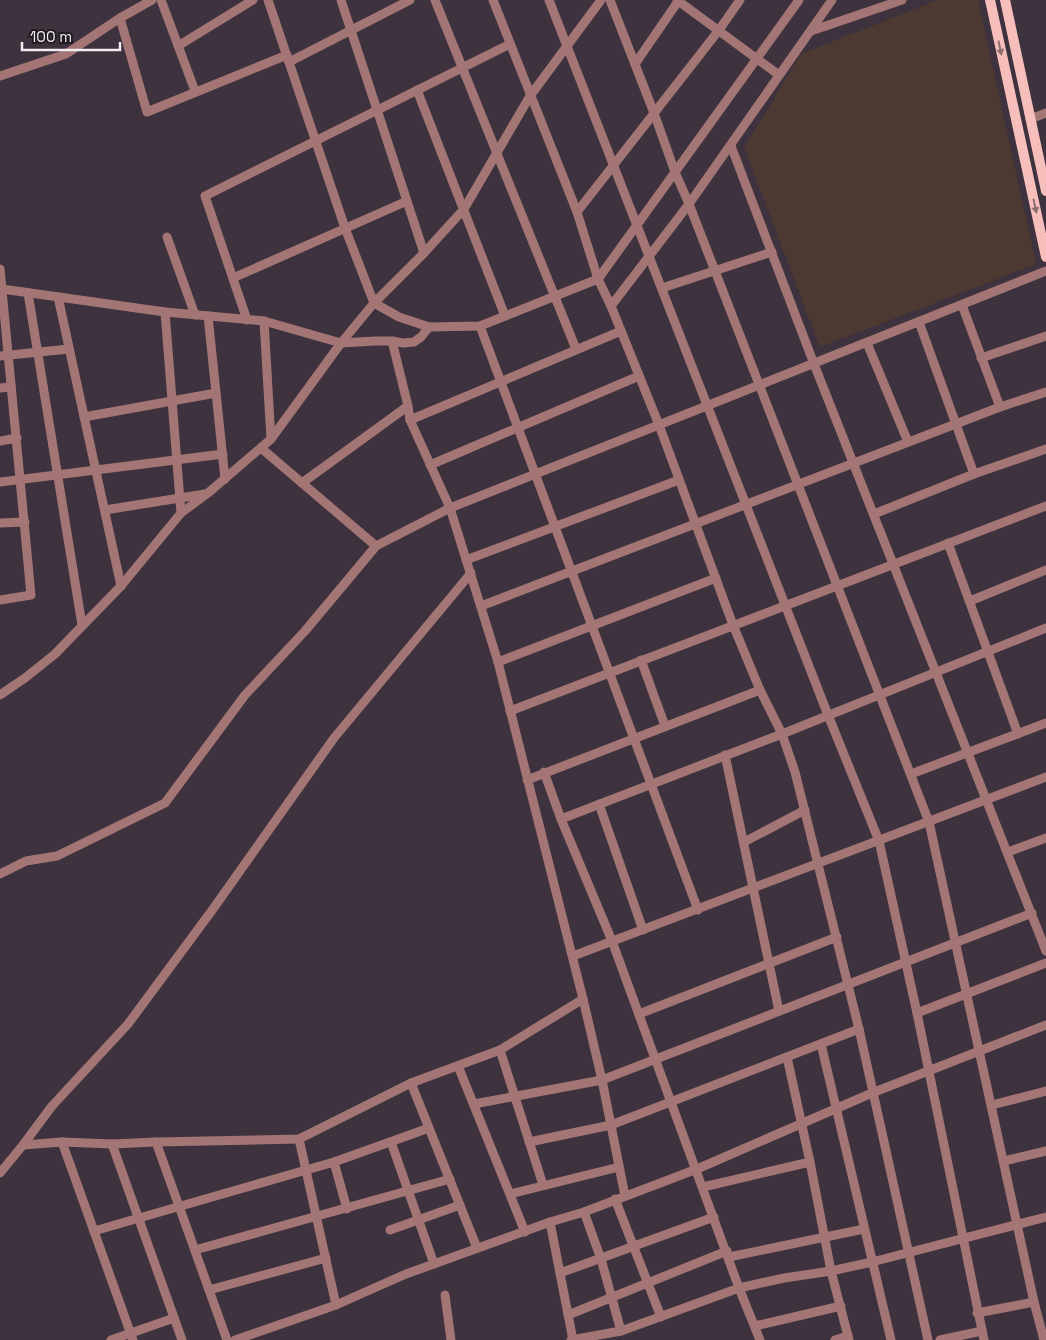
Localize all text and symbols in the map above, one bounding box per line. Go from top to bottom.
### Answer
scale bar [22,20,120,52]
text: 100 m [30,27,72,46]
one-way arrow [996,40,1004,55]
one-way arrow [1031,199,1039,214]

